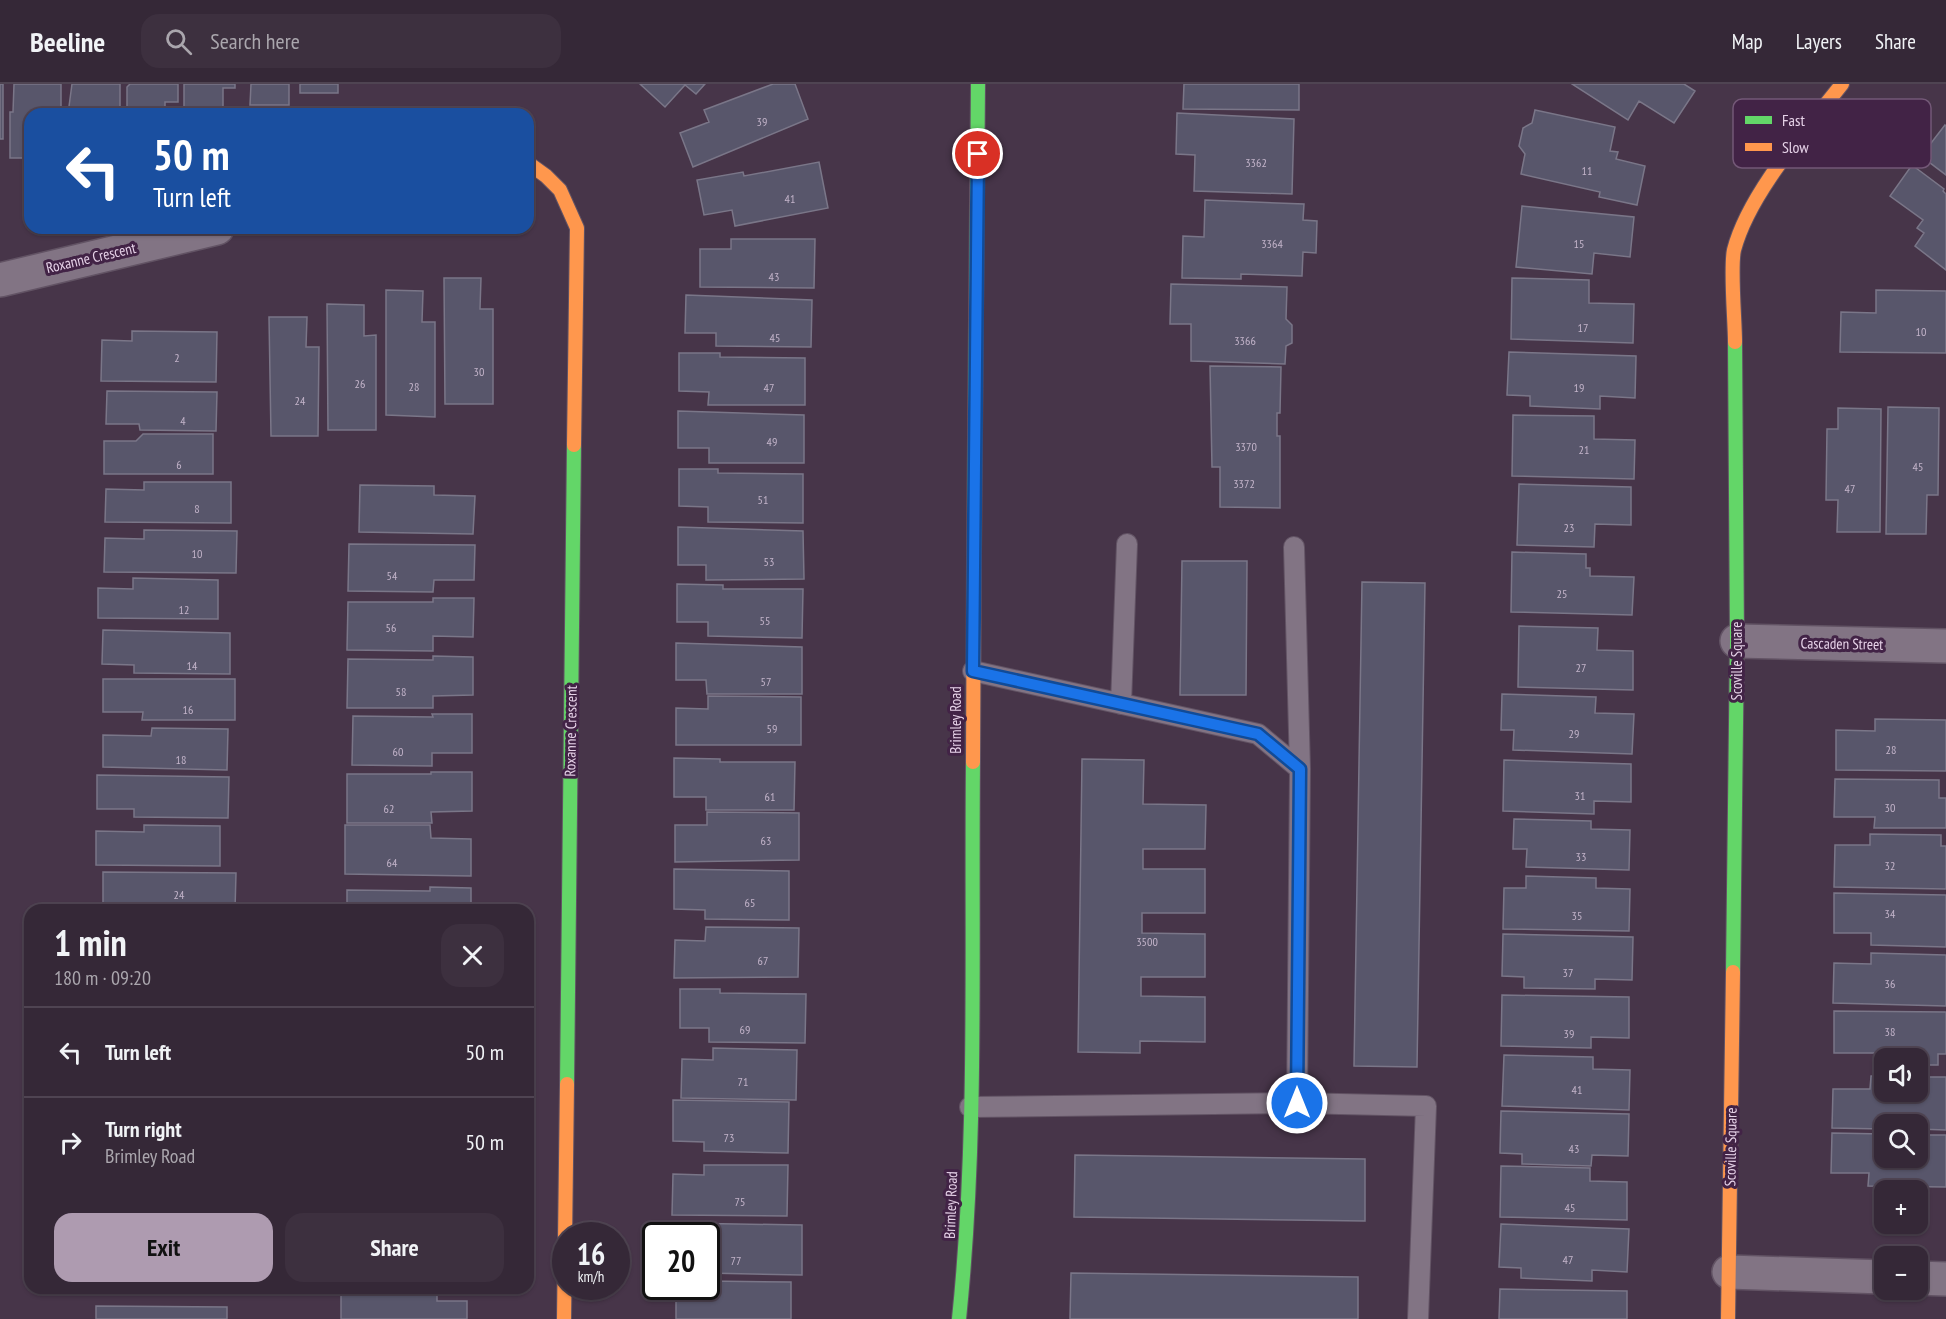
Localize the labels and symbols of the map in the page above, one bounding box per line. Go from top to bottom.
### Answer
legend [1733,99,1931,168]
text: Fast [1782,110,1805,130]
house number: 39 [757,114,767,129]
pin [952,128,1003,179]
text: Slow [1782,137,1809,157]
house number: 3362 [1245,155,1267,170]
house number: 11 [1582,163,1592,178]
house number: 41 [785,191,795,206]
house number: 3364 [1261,236,1283,251]
house number: 15 [1574,236,1584,251]
street label: Roxanne Crescent [44,238,138,277]
house number: 43 [769,269,779,284]
house number: 17 [1578,320,1588,335]
house number: 10 [1916,324,1926,339]
house number: 45 [770,330,780,345]
house number: 3366 [1234,333,1256,348]
house number: 2 [174,350,180,365]
house number: 30 [474,364,484,379]
house number: 26 [355,376,365,391]
house number: 28 [409,379,419,394]
house number: 47 [764,380,774,395]
house number: 19 [1574,380,1584,395]
house number: 24 [295,393,306,408]
house number: 4 [180,413,186,428]
house number: 49 [767,434,777,449]
house number: 3370 [1235,439,1257,454]
house number: 21 [1579,442,1589,457]
house number: 6 [176,457,182,472]
house number: 45 [1913,459,1923,474]
house number: 3372 [1233,476,1255,491]
house number: 47 [1845,481,1855,496]
house number: 51 [758,492,768,507]
house number: 8 [194,501,200,516]
house number: 23 [1564,520,1574,535]
house number: 10 [192,546,202,561]
house number: 53 [764,554,774,569]
house number: 54 [387,568,398,583]
house number: 25 [1557,586,1567,601]
house number: 12 [179,602,189,617]
house number: 55 [760,613,770,628]
house number: 56 [386,620,396,635]
street label: Scoville Square [1727,622,1746,701]
street label: Cascaden Street [1801,633,1883,654]
house number: 14 [187,658,198,673]
house number: 27 [1576,660,1586,675]
house number: 57 [761,674,771,689]
house number: 58 [396,684,406,699]
street label: Roxanne Crescent [560,685,581,777]
street label: Brimley Road [946,686,965,754]
house number: 16 [183,702,193,717]
house number: 59 [767,721,777,736]
house number: 29 [1569,726,1579,741]
house number: 28 [1886,742,1896,757]
house number: 60 [393,744,403,759]
house number: 18 [176,752,186,767]
house number: 31 [1575,788,1585,803]
house number: 61 [765,789,775,804]
house number: 30 [1885,800,1895,815]
house number: 62 [384,801,394,816]
house number: 63 [761,833,771,848]
house number: 33 [1576,849,1586,864]
house number: 64 [387,855,398,870]
house number: 32 [1885,858,1895,873]
house number: 24 [174,887,185,902]
house number: 65 [745,895,755,910]
house number: 34 [1885,906,1896,921]
house number: 35 [1572,908,1582,923]
house number: 3500 [1136,934,1158,949]
house number: 67 [758,953,768,968]
house number: 37 [1563,965,1573,980]
house number: 36 [1885,976,1895,991]
house number: 69 [740,1022,750,1037]
house number: 38 [1885,1024,1895,1039]
house number: 39 [1564,1026,1574,1041]
position arrow [1265,1071,1329,1135]
house number: 71 [738,1074,748,1089]
house number: 41 [1572,1082,1582,1097]
street label: Scoville Square [1720,1107,1741,1187]
house number: 73 [724,1130,734,1145]
house number: 43 [1569,1141,1579,1156]
street label: Brimley Road [940,1171,961,1239]
house number: 75 [735,1194,745,1209]
house number: 45 [1565,1200,1575,1215]
speed limit sign: 20 [642,1222,720,1300]
house number: 47 [1563,1252,1573,1267]
house number: 77 [731,1253,741,1268]

